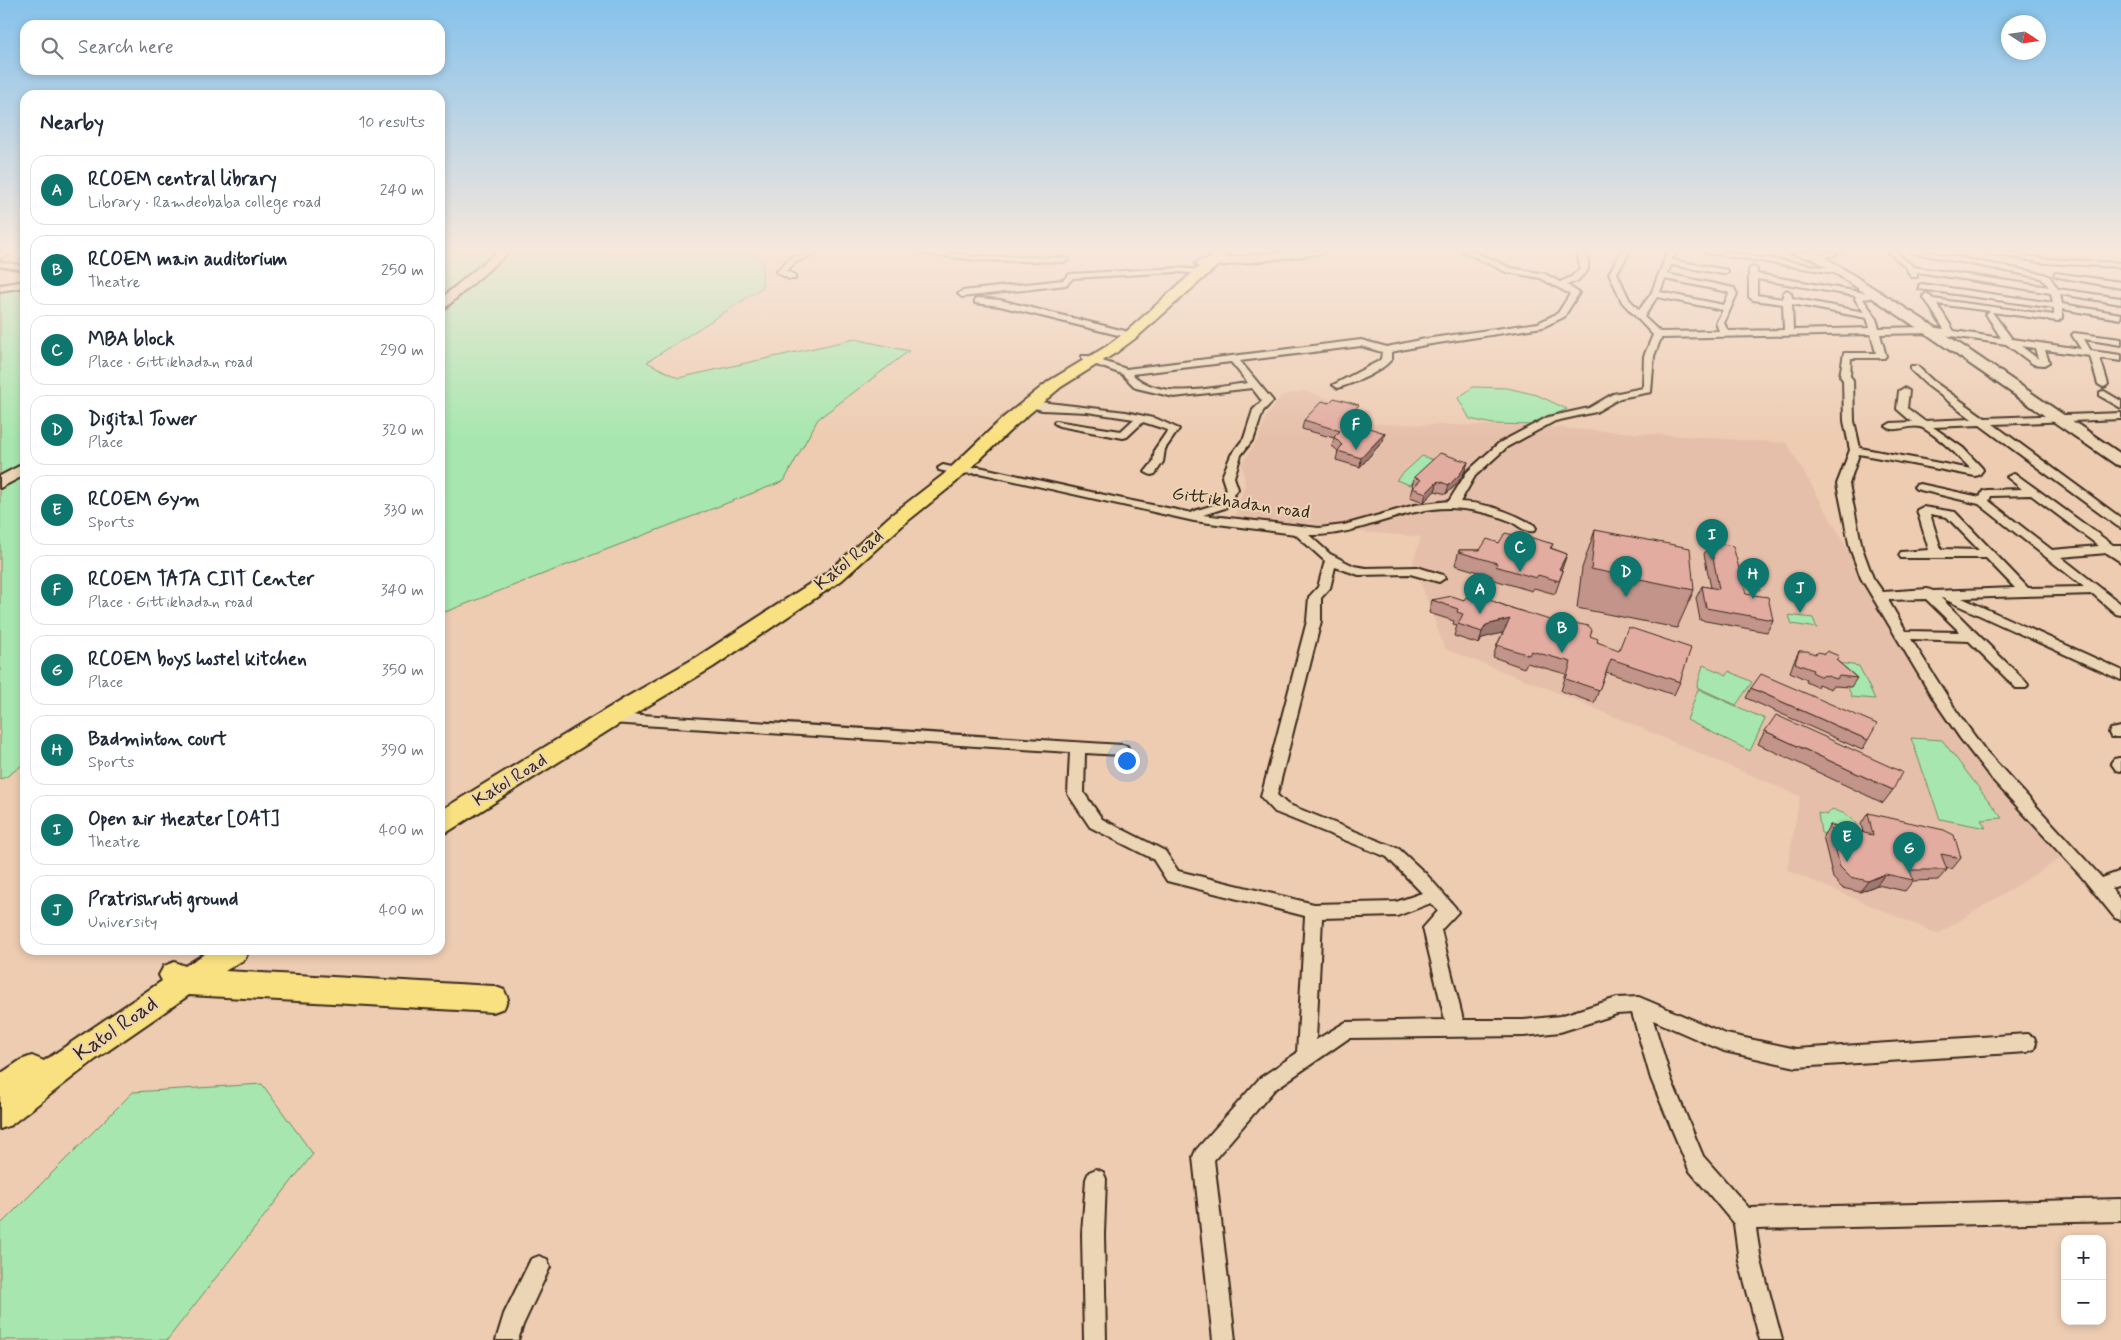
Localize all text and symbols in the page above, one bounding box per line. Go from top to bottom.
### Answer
north arrow [2001,15,2046,60]
search box [20,20,445,75]
icon: search [38,34,66,62]
text: Search here [78,35,174,60]
text: Nearby [40,109,104,137]
text: 10 results [358,112,425,133]
text: RCOEM central library [88,167,277,192]
text: A [52,180,62,201]
text: 240 m [380,180,424,201]
text: Library · Ramdeobaba college road [88,192,321,213]
text: RCOEM main auditorium [88,247,287,272]
text: B [52,260,62,281]
text: 250 m [381,260,424,281]
text: Theatre [88,272,140,293]
text: MBA block [88,327,175,352]
text: C [51,340,63,361]
text: 290 m [380,340,424,361]
text: Place · Gittikhadan road [88,352,253,373]
text: Digital Tower [88,407,197,432]
pin: F [1340,409,1372,450]
text: D [51,420,63,441]
text: 320 m [382,420,424,441]
text: Place [88,432,123,453]
street label: Gittikhadan road [1170,481,1312,525]
text: RCOEM Gym [88,487,200,512]
text: E [52,500,62,521]
text: 330 m [383,500,424,521]
text: Sports [88,512,134,533]
pin: I [1696,519,1728,560]
street label: Katol Road [809,524,889,596]
pin: C [1504,531,1536,572]
pin: D [1610,556,1642,597]
pin: H [1737,558,1769,599]
text: RCOEM TATA CIIT Center [88,567,314,592]
pin: J [1784,572,1816,613]
pin: A [1464,573,1496,614]
text: F [53,580,61,601]
text: 340 m [380,580,424,601]
text: Place · Gittikhadan road [88,592,253,613]
pin: B [1546,612,1578,653]
text: RCOEM boys hostel kitchen [88,647,307,672]
text: G [52,660,62,681]
text: 350 m [382,660,424,681]
text: Place [88,672,123,693]
text: Badminton court [88,727,227,752]
text: H [52,740,62,761]
text: 390 m [381,740,424,761]
street label: Katol Road [468,747,552,813]
your location [1114,748,1140,774]
text: Sports [88,752,134,773]
text: Open air theater [OAT] [88,807,279,832]
text: I [53,820,61,841]
text: 400 m [379,820,424,841]
pin: E [1831,821,1863,862]
text: Theatre [88,832,140,853]
pin: G [1893,832,1925,873]
text: Pratrishruti ground [88,887,238,912]
text: J [52,900,62,921]
text: 400 m [379,900,424,921]
text: University [88,912,158,933]
street label: Katol Road [69,990,163,1068]
map controls [2061,1235,2106,1325]
button: + [2061,1235,2106,1280]
button: − [2061,1280,2106,1325]

